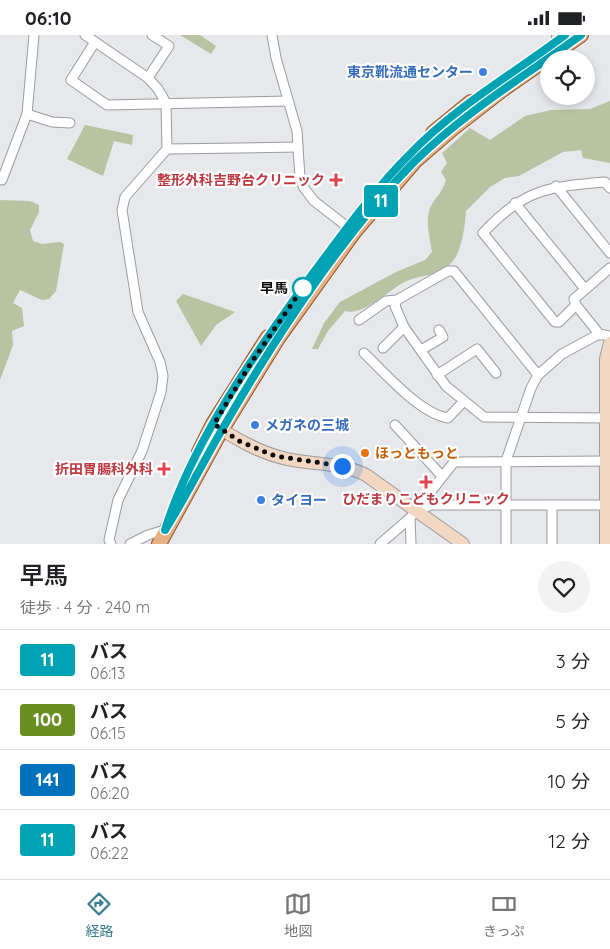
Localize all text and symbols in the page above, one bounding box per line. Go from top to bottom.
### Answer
text: 06:10 [25,6,71,30]
map controls [540,50,595,105]
button: locate [540,50,595,105]
place label: 東京靴流通センター [347,63,473,81]
marker: 東京靴流通センター [477,66,489,78]
place label: 整形外科吉野台クリニック [157,171,325,189]
marker: 整形外科吉野台クリニック [329,173,343,187]
line badge: 11 [358,185,404,217]
text: 11 [374,189,388,212]
marker: 早馬 [292,277,314,299]
place label: 早馬 [260,279,288,297]
place label: メガネの三城 [265,416,349,434]
marker: メガネの三城 [249,419,261,431]
place label: ほっともっと [375,444,459,462]
marker: ほっともっと [359,447,371,459]
your location [330,454,355,479]
place label: 折田胃腸科外科 [55,460,153,478]
marker: 折田胃腸科外科 [157,462,171,476]
marker: ひだまりこどもクリニック [419,475,433,489]
place label: ひだまりこどもクリニック [342,490,510,508]
place label: タイヨー [271,491,327,509]
marker: タイヨー [255,494,267,506]
text: 早馬 [20,560,68,590]
button: heart [538,561,590,613]
text: 徒歩 · 4 分 · 240 m [20,597,150,617]
text: バス [90,639,128,663]
text: 11 [40,648,55,671]
text: 3 分 [556,649,590,673]
text: 06:13 [90,663,125,683]
text: バス [90,699,128,723]
text: 100 [33,708,62,731]
text: 5 分 [555,709,590,733]
text: 06:15 [90,723,126,743]
text: バス [90,759,128,783]
text: 141 [35,768,60,791]
text: 10 分 [547,769,590,793]
text: 06:20 [90,783,130,803]
text: バス [90,819,128,843]
text: 11 [40,828,55,851]
text: 12 分 [548,829,590,853]
text: 06:22 [90,843,129,863]
tab: 経路 [85,890,113,940]
tab: 地図 [284,890,312,940]
tab: きっぷ [483,890,525,940]

